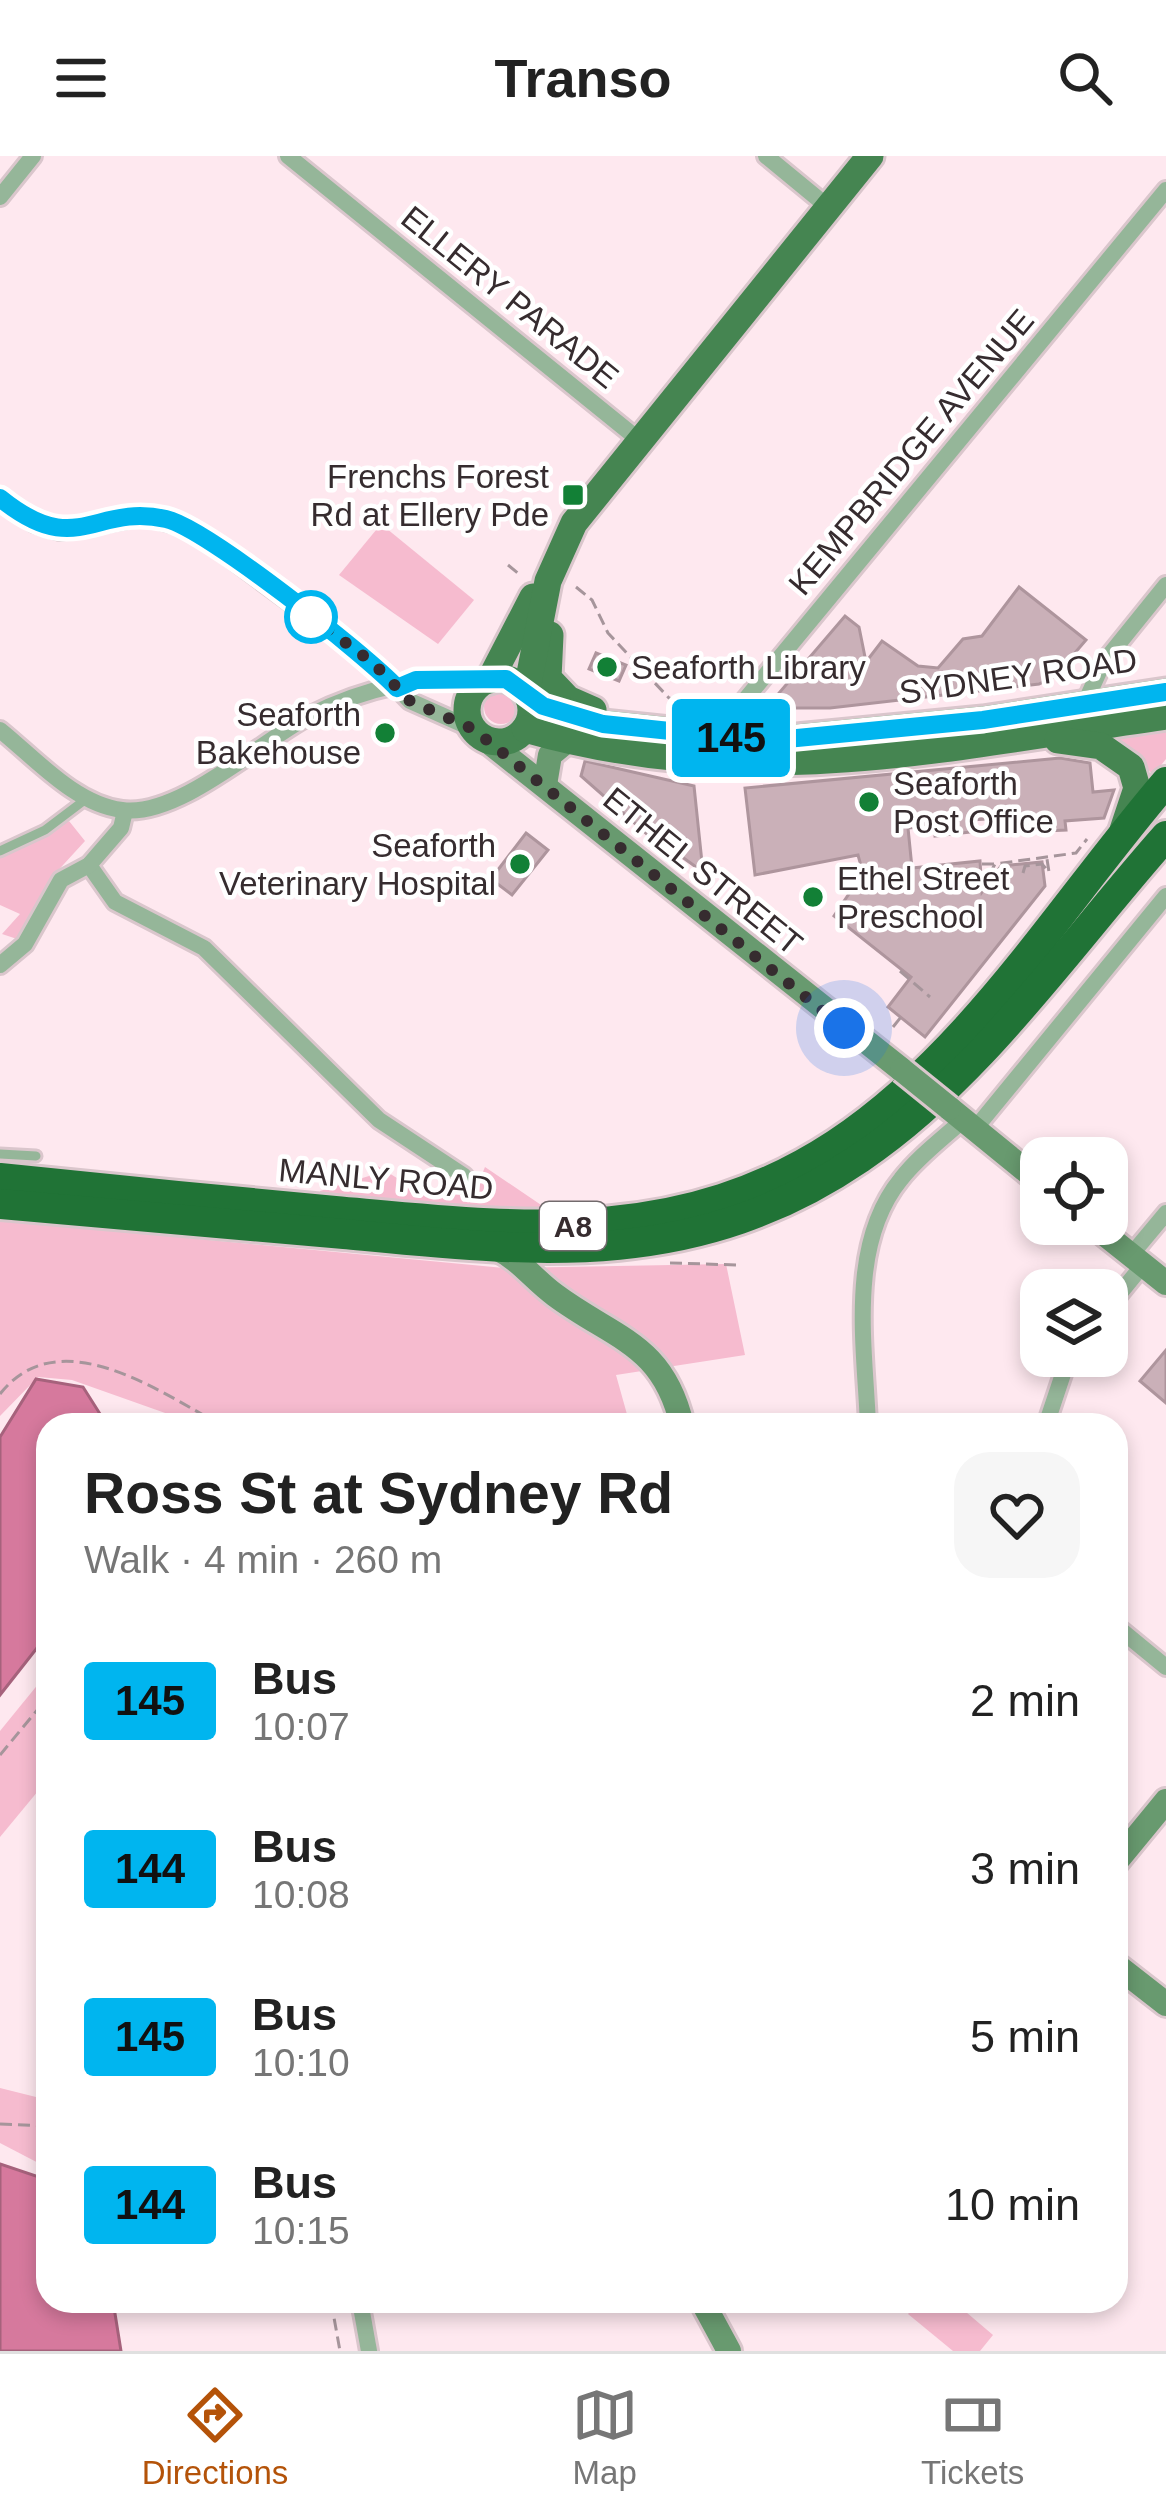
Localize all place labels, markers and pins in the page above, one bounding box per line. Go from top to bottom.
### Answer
place label: Frenchs Forest Rd at Ellery Pde [311,458,549,533]
marker: Frenchs Forest Rd at Ellery Pde [560,482,586,508]
unlabelled marker [286,592,336,642]
place label: Seaforth Library [631,649,866,686]
marker: Seaforth Library [594,654,620,680]
place label: Seaforth Bakehouse [196,696,361,771]
marker: Seaforth Bakehouse [372,720,398,746]
place label: Seaforth Post Office [893,765,1054,840]
marker: Seaforth Post Office [856,789,882,815]
place label: Seaforth Veterinary Hospital [219,827,496,902]
marker: Seaforth Veterinary Hospital [507,851,533,877]
place label: Ethel Street Preschool [837,860,1009,935]
marker: Ethel Street Preschool [800,884,826,910]

